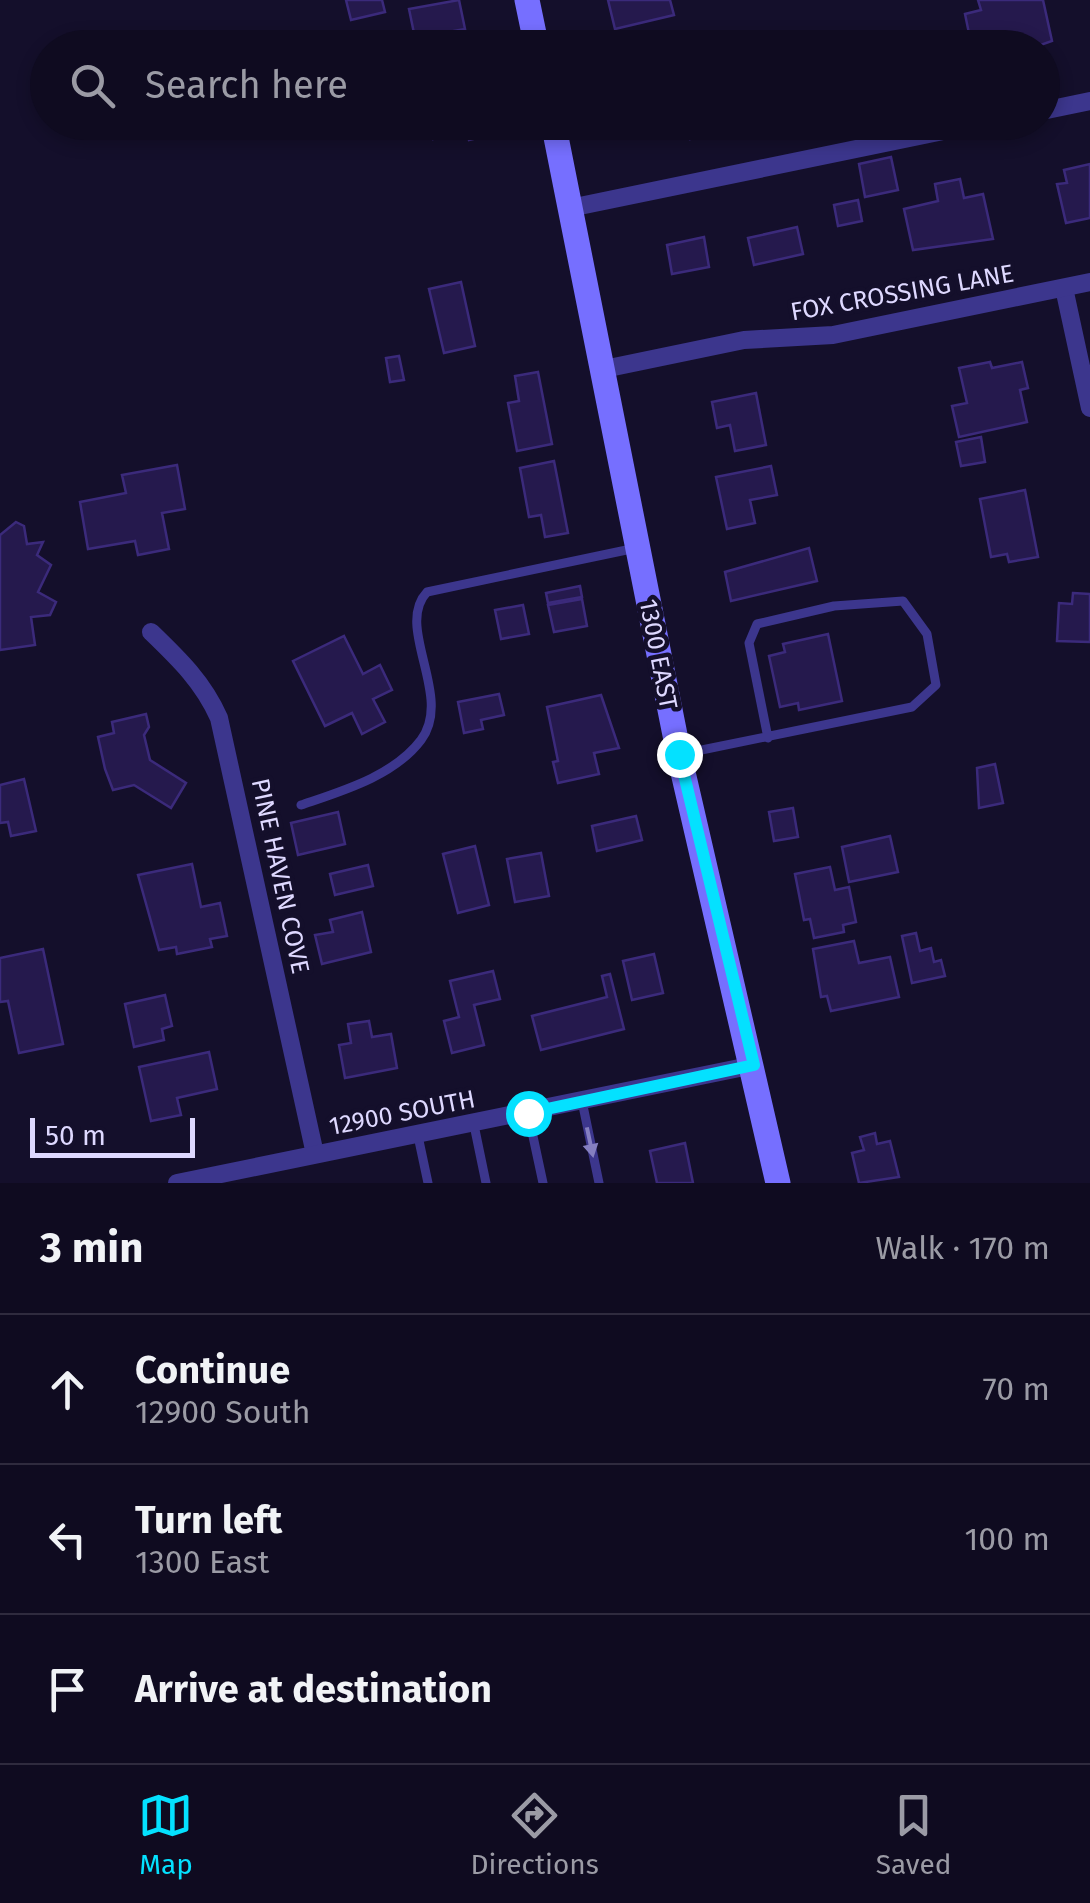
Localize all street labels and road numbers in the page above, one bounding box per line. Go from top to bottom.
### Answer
street label: FOX CROSSING LANE [788,259,1016,327]
street label: 1300 EAST [633,597,683,712]
street label: PINE HAVEN COVE [245,776,315,977]
street label: 12900 SOUTH [327,1084,478,1142]

